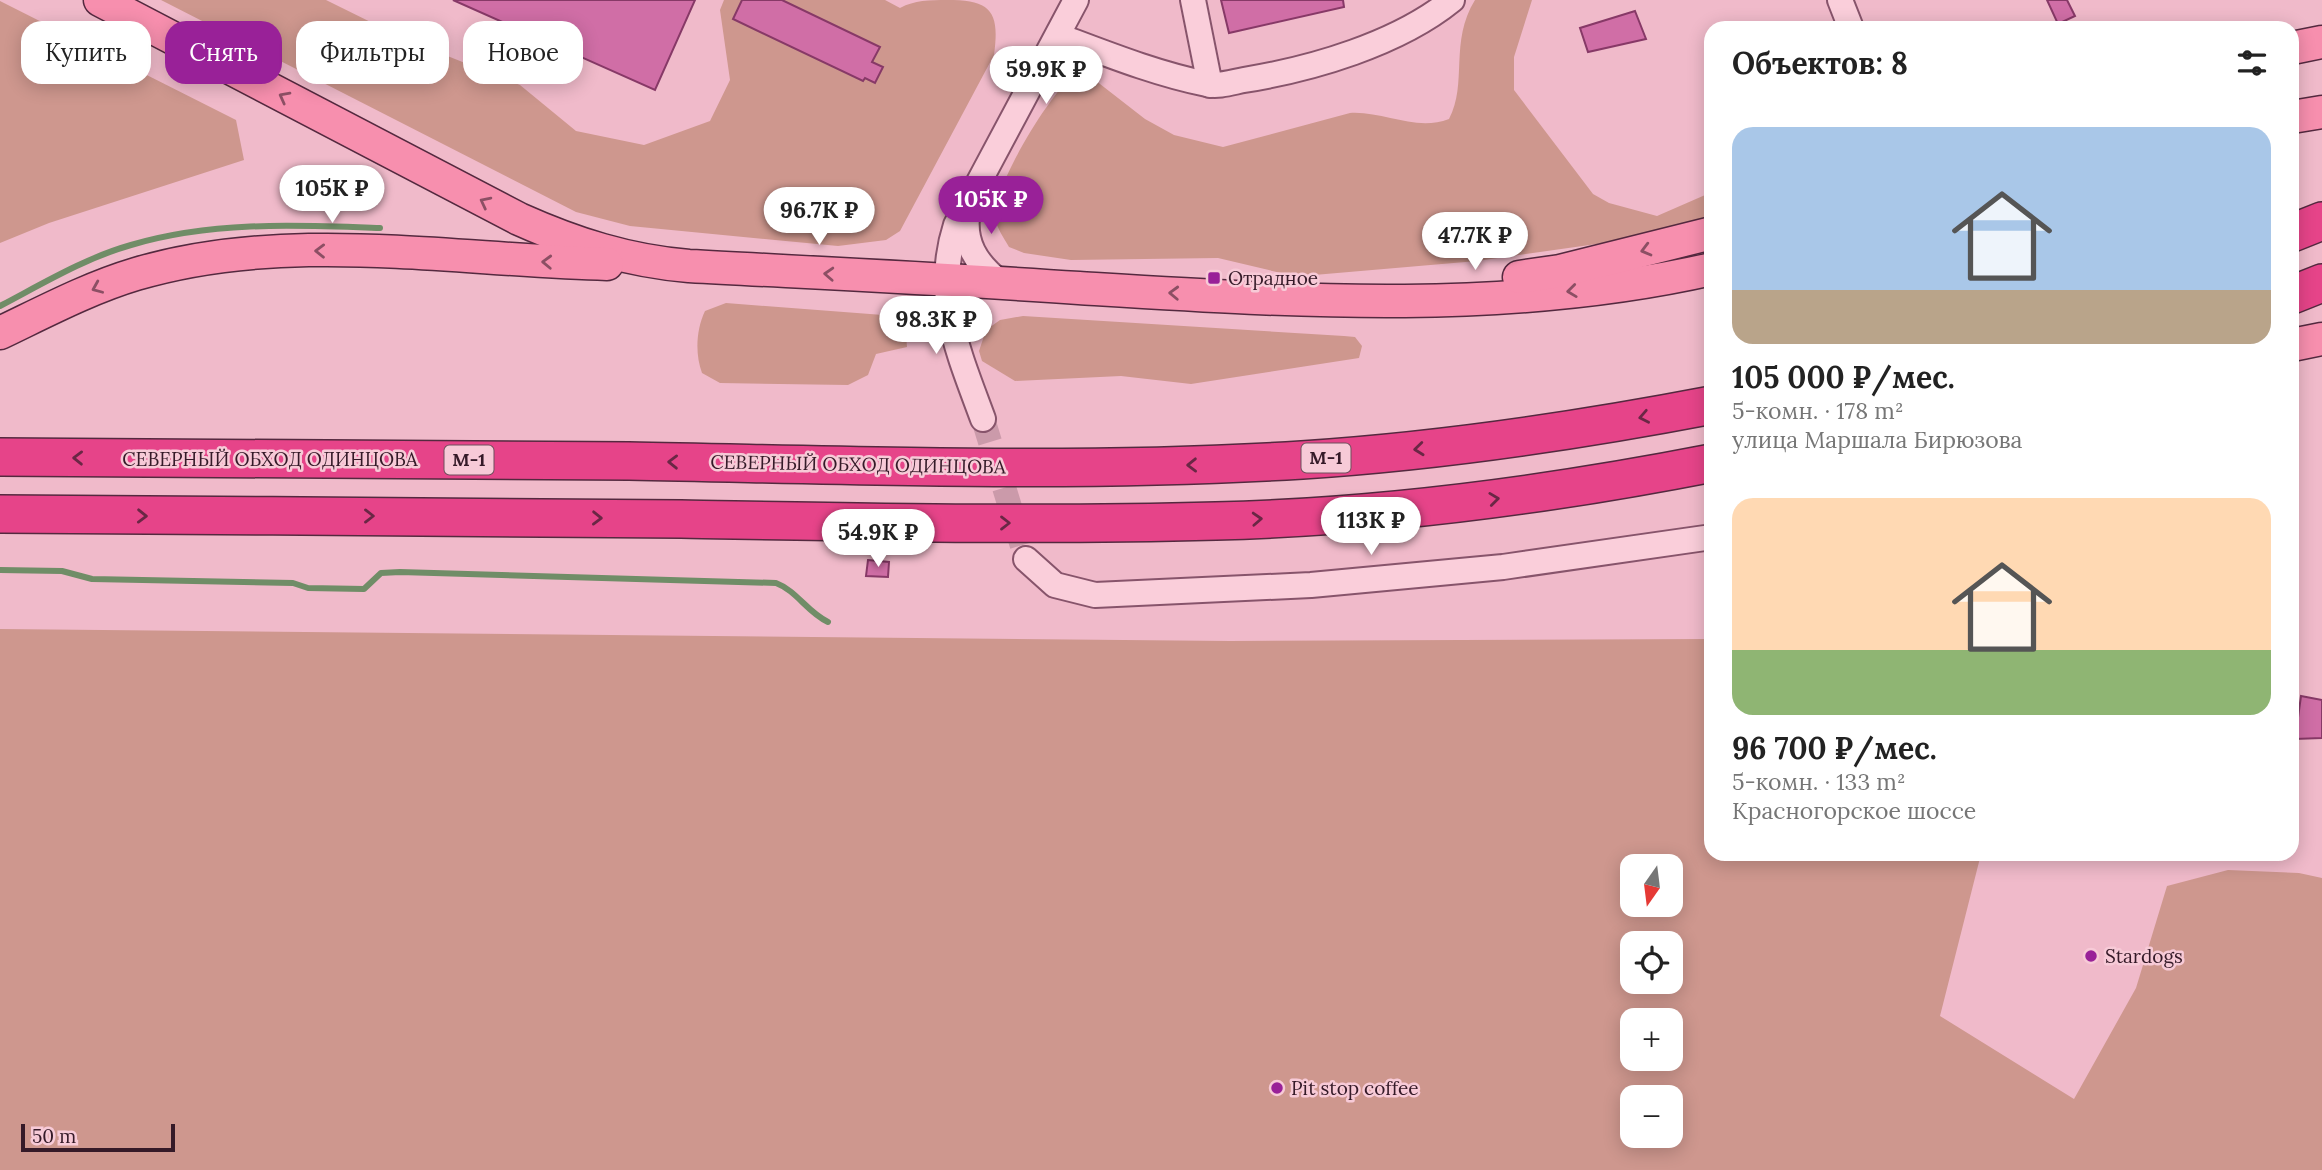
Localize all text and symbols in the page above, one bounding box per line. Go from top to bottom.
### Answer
chip: Купить [21,21,151,84]
chip: Снять [165,21,282,84]
chip: Фильтры [296,21,449,84]
chip: Новое [463,21,583,84]
text: Объектов: 8 [1732,44,1908,82]
icon: filters [2233,44,2271,82]
pin: 59.9K ₽ [981,46,1111,106]
text: 59.9K ₽ [1006,54,1086,83]
one-way arrow [279,91,291,105]
pin: 105K ₽ [275,166,389,225]
text: 105K ₽ [295,173,369,202]
icon: home [1939,173,2065,299]
pin: 105K ₽ [934,176,1048,236]
text: 105K ₽ [954,184,1028,213]
pin: 96.7K ₽ [754,188,884,247]
text: 96.7K ₽ [780,195,858,224]
one-way arrow [480,196,492,210]
pin: 47.7K ₽ [1410,212,1540,272]
text: 47.7K ₽ [1438,220,1512,249]
one-way arrow [1640,242,1652,256]
one-way arrow [314,243,325,258]
one-way arrow [541,254,552,269]
place label: Отрадное [1228,266,1318,290]
one-way arrow [823,267,834,282]
marker: Отрадное [1206,270,1222,286]
one-way arrow [92,280,104,294]
one-way arrow [1566,284,1577,299]
one-way arrow [1168,286,1179,301]
pin: 98.3K ₽ [871,296,1001,356]
text: 98.3K ₽ [895,304,977,333]
text: 105 000 ₽/мес. [1732,358,1955,396]
text: 5-комн. · 178 m² [1732,396,1904,425]
one-way arrow [1638,409,1650,424]
text: улица Маршала Бирюзова [1732,425,2022,454]
one-way arrow [1413,441,1424,456]
road number: М-1 [1302,444,1350,472]
road number: М-1 [444,446,494,474]
street label: СЕВЕРНЫЙ ОБХОД ОДИНЦОВА [122,447,419,471]
street label: СЕВЕРНЫЙ ОБХОД ОДИНЦОВА [710,449,1007,479]
one-way arrow [72,450,83,466]
one-way arrow [667,454,678,470]
one-way arrow [1187,457,1198,472]
one-way arrow [1488,491,1500,506]
pin: 113K ₽ [1314,498,1428,557]
text: 113K ₽ [1337,505,1405,534]
one-way arrow [137,508,147,524]
one-way arrow [364,508,375,524]
one-way arrow [592,510,602,526]
pin: 54.9K ₽ [813,510,943,569]
one-way arrow [1251,512,1262,527]
one-way arrow [1000,515,1010,531]
text: 54.9K ₽ [838,517,918,546]
icon: home [1939,544,2065,670]
text: 96 700 ₽/мес. [1732,729,1937,767]
text: 5-комн. · 133 m² [1732,767,1906,796]
text: Красногорское шоссе [1732,796,1976,825]
north arrow [1620,854,1684,917]
map controls [1620,854,1683,1148]
button: locate [1620,931,1683,994]
place label: Stardogs [2105,944,2183,968]
marker: Stardogs [2083,948,2099,964]
button: + [1620,1008,1683,1071]
place label: Pit stop coffee [1291,1076,1419,1100]
marker: Pit stop coffee [1269,1080,1285,1096]
button: − [1620,1085,1683,1148]
scale bar [21,1121,175,1153]
text: 50 m [32,1124,76,1148]

